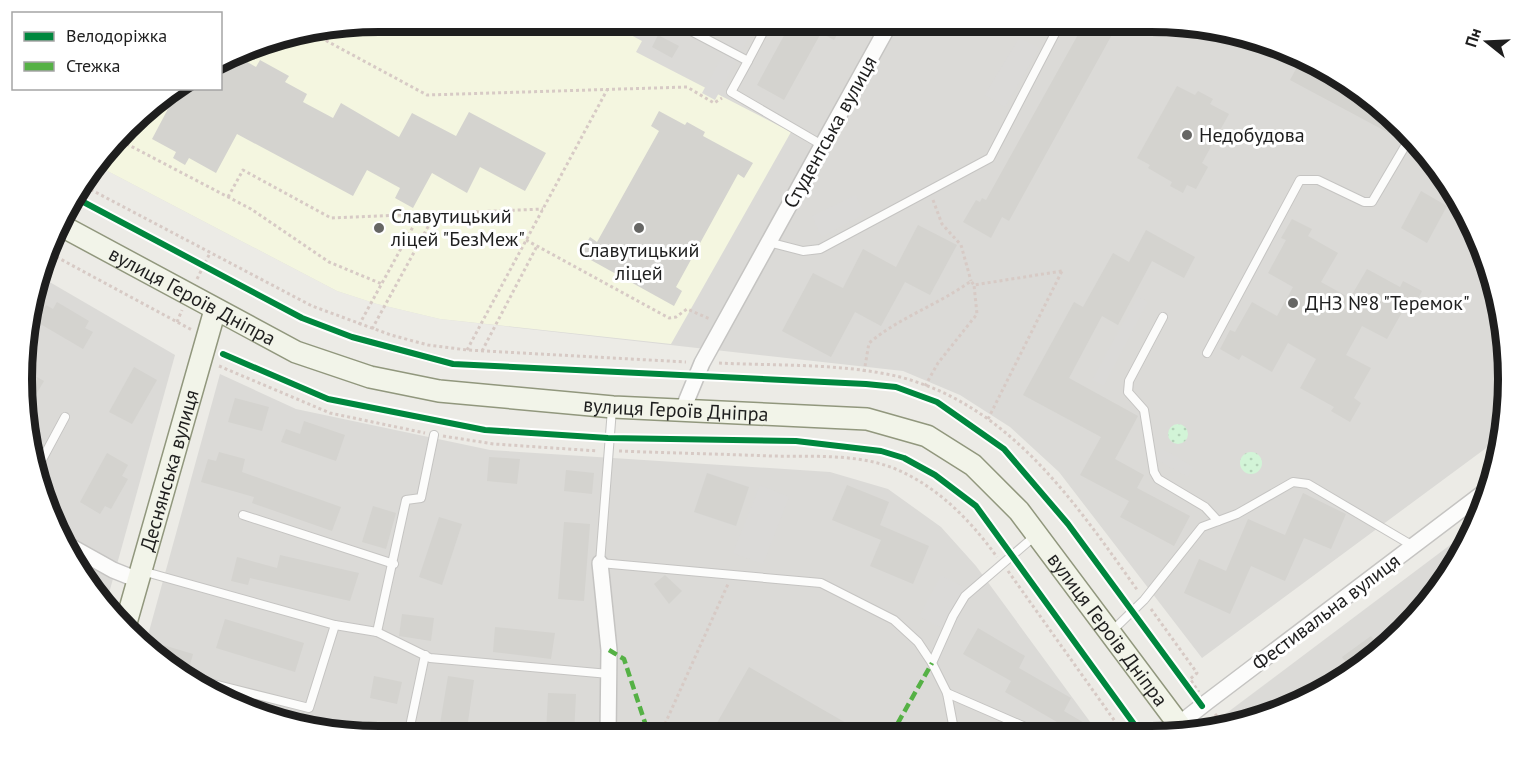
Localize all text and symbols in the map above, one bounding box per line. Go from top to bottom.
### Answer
legend [12,12,222,90]
north arrow [1457,12,1517,72]
text: Велодоріжка [66,24,167,47]
text: Пн [1460,25,1485,49]
street label: Студентська вулиця [777,51,883,213]
text: Стежка [66,54,120,77]
place label: Недобудова [1199,122,1305,148]
marker: Недобудова [1180,128,1194,142]
place label: Славутицький ліцей "БезМеж" [390,203,525,252]
marker: Славутицький ліцей "БезМеж" [372,221,386,235]
marker: Славутицький ліцей [632,221,646,235]
place label: Славутицький ліцей [579,237,699,286]
street label: вулиця Героїв Дніпра [104,241,280,352]
place label: ДНЗ №8 "Теремок" [1305,290,1470,316]
marker: ДНЗ №8 "Теремок" [1286,296,1300,310]
street label: Деснянська вулиця [134,387,205,554]
street label: вулиця Героїв Дніпра [582,391,769,427]
street label: вулиця Героїв Дніпра [1042,547,1174,711]
street label: Фестивальна вулиця [1247,548,1405,676]

